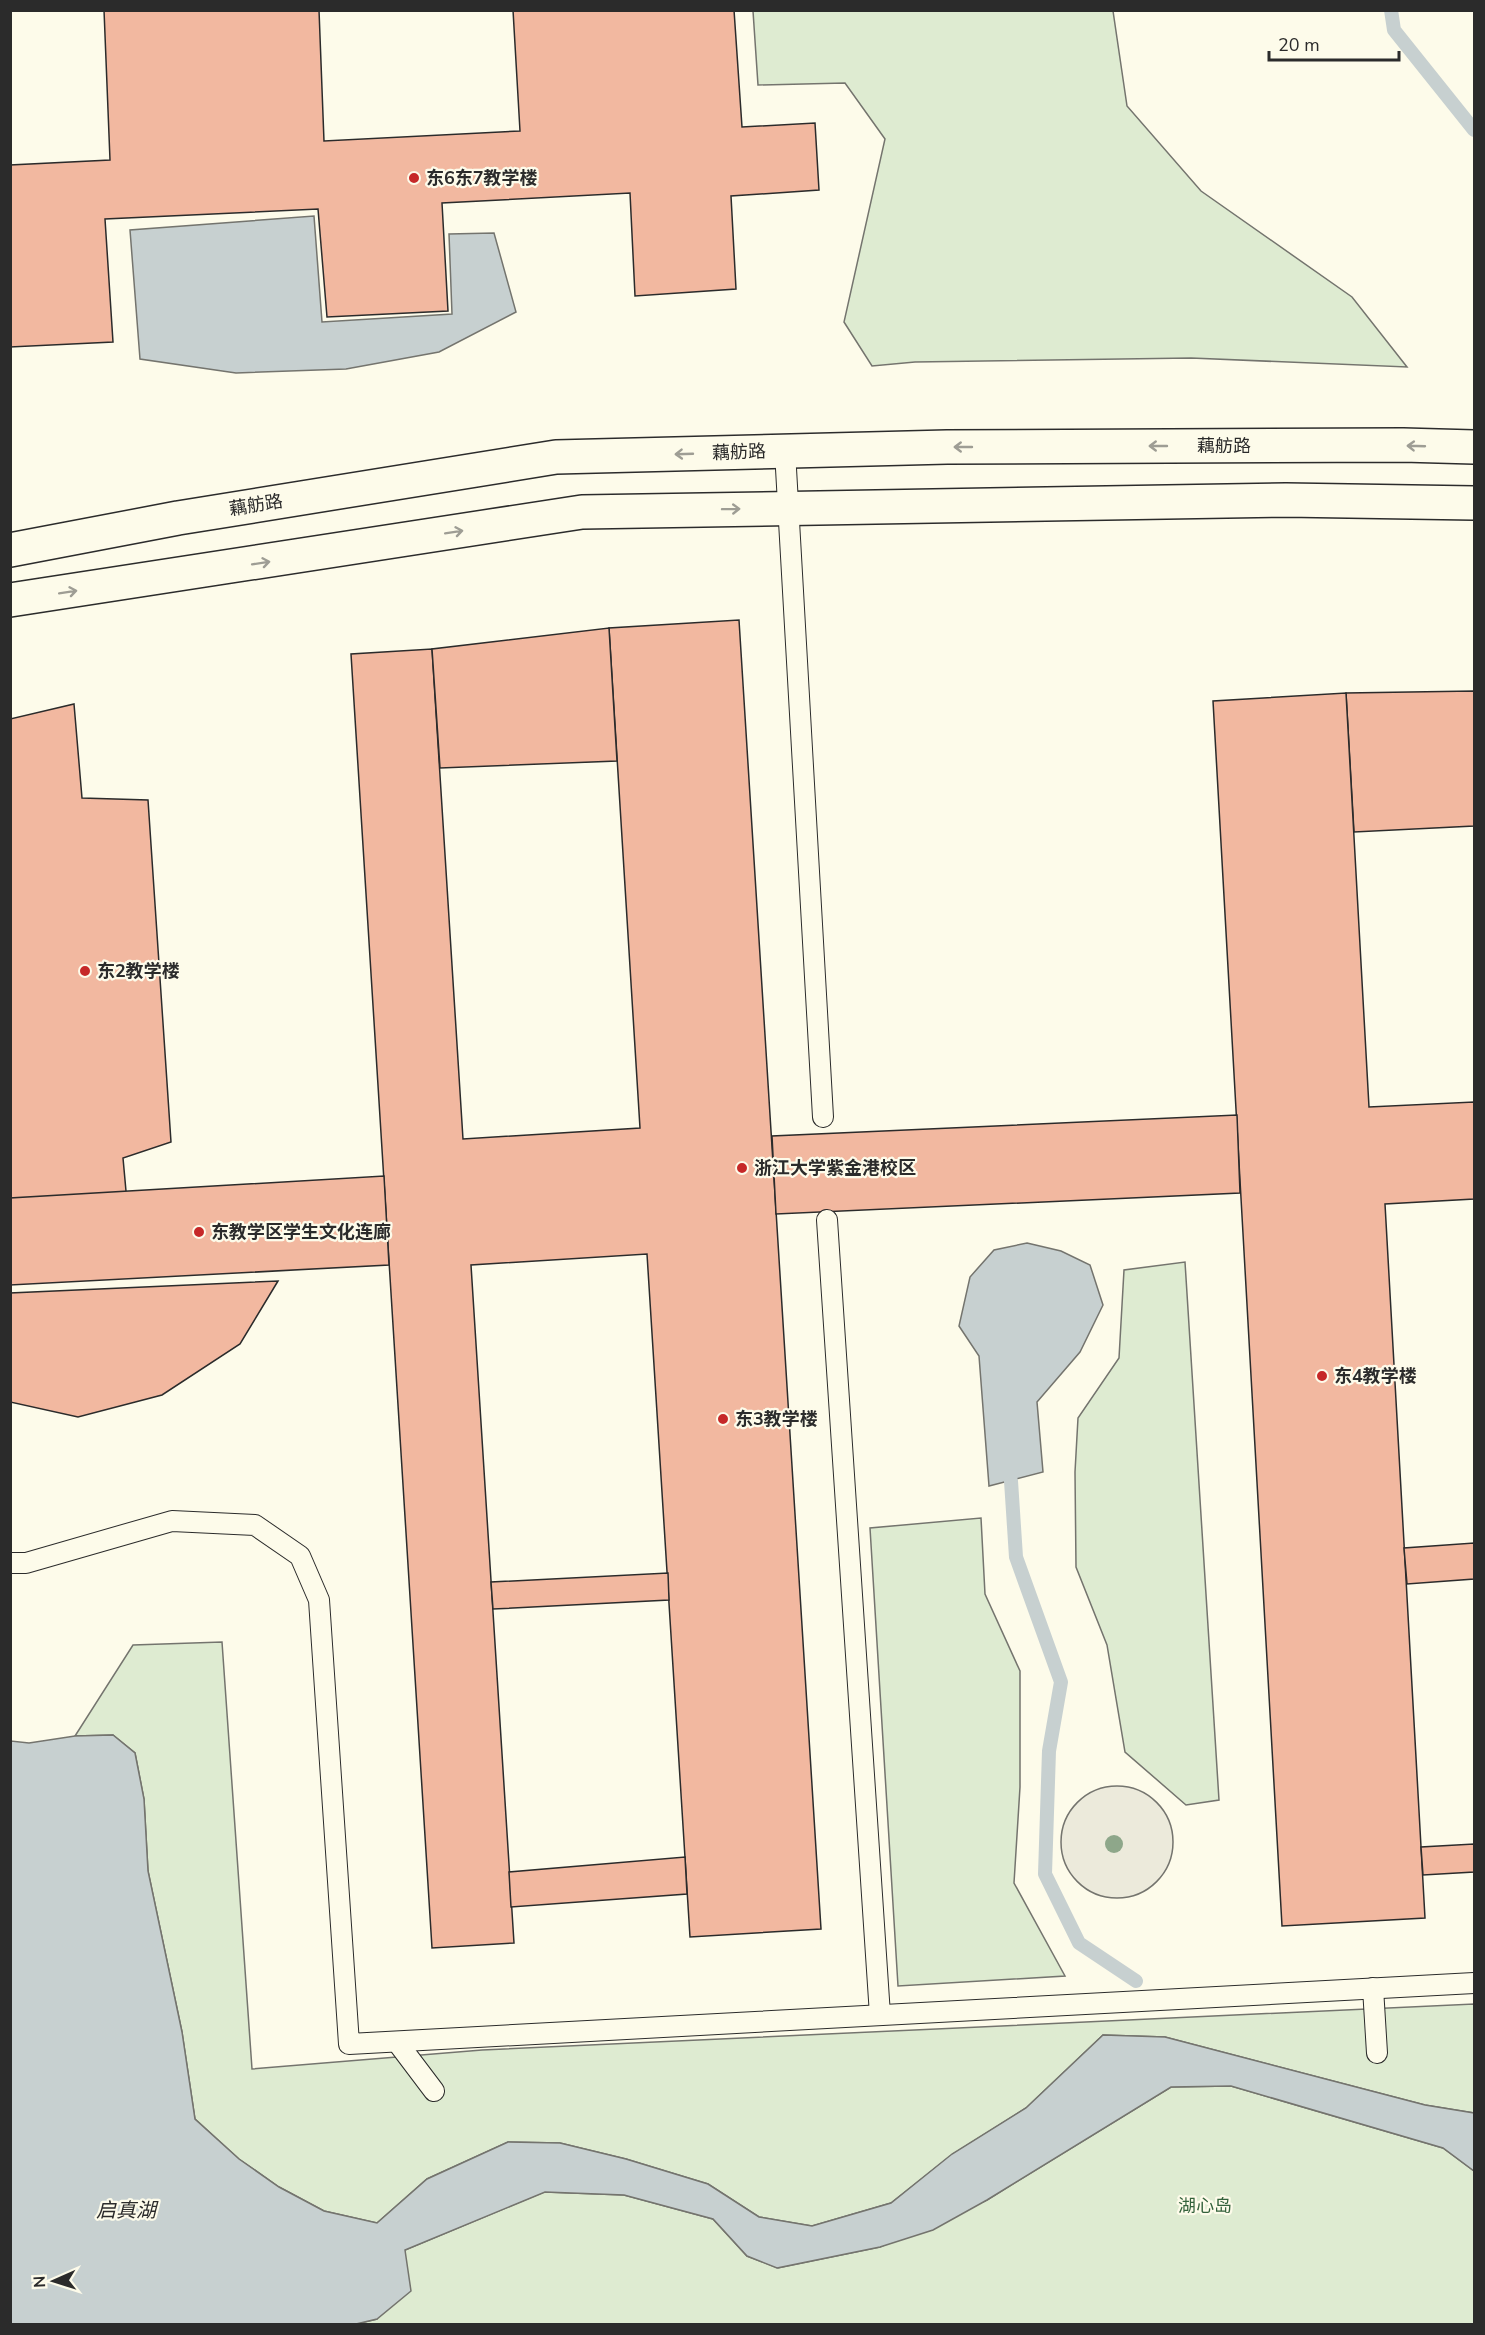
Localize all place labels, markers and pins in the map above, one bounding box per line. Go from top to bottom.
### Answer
place label: 东6东7教学楼 [426,166,538,190]
marker: 东6东7教学楼 [407,171,421,185]
place label: 东2教学楼 [97,959,180,983]
marker: 东2教学楼 [78,964,92,978]
place label: 浙江大学紫金港校区 [754,1156,916,1180]
marker: 浙江大学紫金港校区 [735,1161,749,1175]
place label: 东教学区学生文化连廊 [211,1220,391,1244]
marker: 东教学区学生文化连廊 [192,1225,206,1239]
place label: 东4教学楼 [1334,1364,1417,1388]
marker: 东4教学楼 [1315,1369,1329,1383]
place label: 东3教学楼 [735,1407,818,1431]
marker: 东3教学楼 [716,1412,730,1426]

